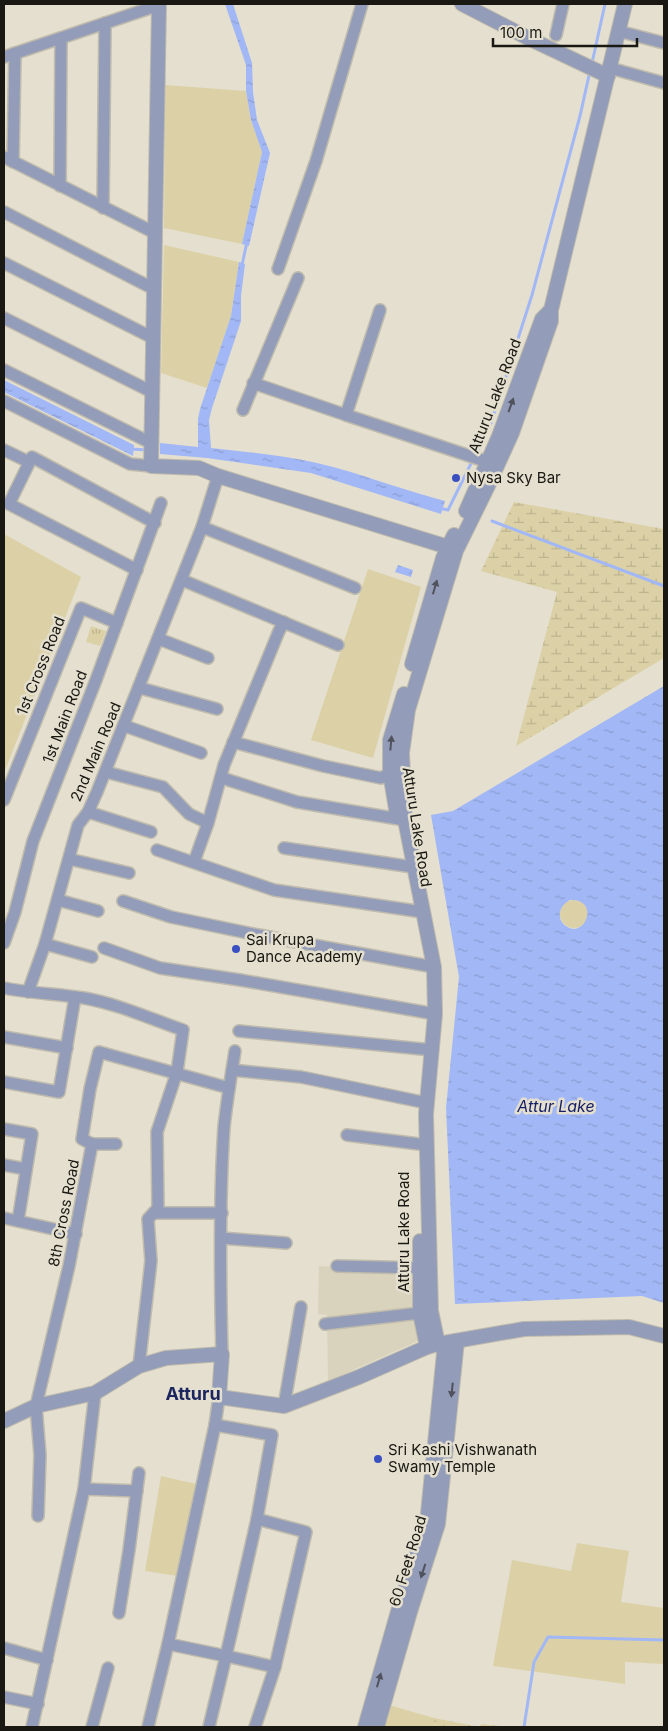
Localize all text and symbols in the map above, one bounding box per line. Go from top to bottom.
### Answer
scale bar [493,15,637,47]
text: 100 m [500,23,542,42]
street label: Atturu Lake Road [464,336,525,456]
one-way arrow [507,397,515,412]
place label: Nysa Sky Bar [466,468,561,487]
marker: Nysa Sky Bar [450,472,462,484]
one-way arrow [431,579,439,594]
street label: 1st Cross Road [12,614,69,718]
street label: 1st Main Road [38,668,91,766]
street label: 2nd Main Road [66,699,125,804]
one-way arrow [387,735,395,751]
street label: Atturu Lake Road [399,766,436,888]
place label: Sai Krupa Dance Academy [246,930,363,966]
marker: Sai Krupa Dance Academy [230,943,242,955]
water label: Attur Lake [516,1096,595,1116]
street label: 8th Cross Road [44,1158,83,1268]
street label: Atturu Lake Road [394,1171,413,1293]
one-way arrow [448,1382,456,1398]
district label: Atturu [165,1383,221,1404]
place label: Sri Kashi Vishwanath Swamy Temple [388,1440,537,1476]
marker: Sri Kashi Vishwanath Swamy Temple [372,1453,384,1465]
street label: 60 Feet Road [385,1513,430,1609]
one-way arrow [419,1563,426,1578]
one-way arrow [375,1673,383,1688]

